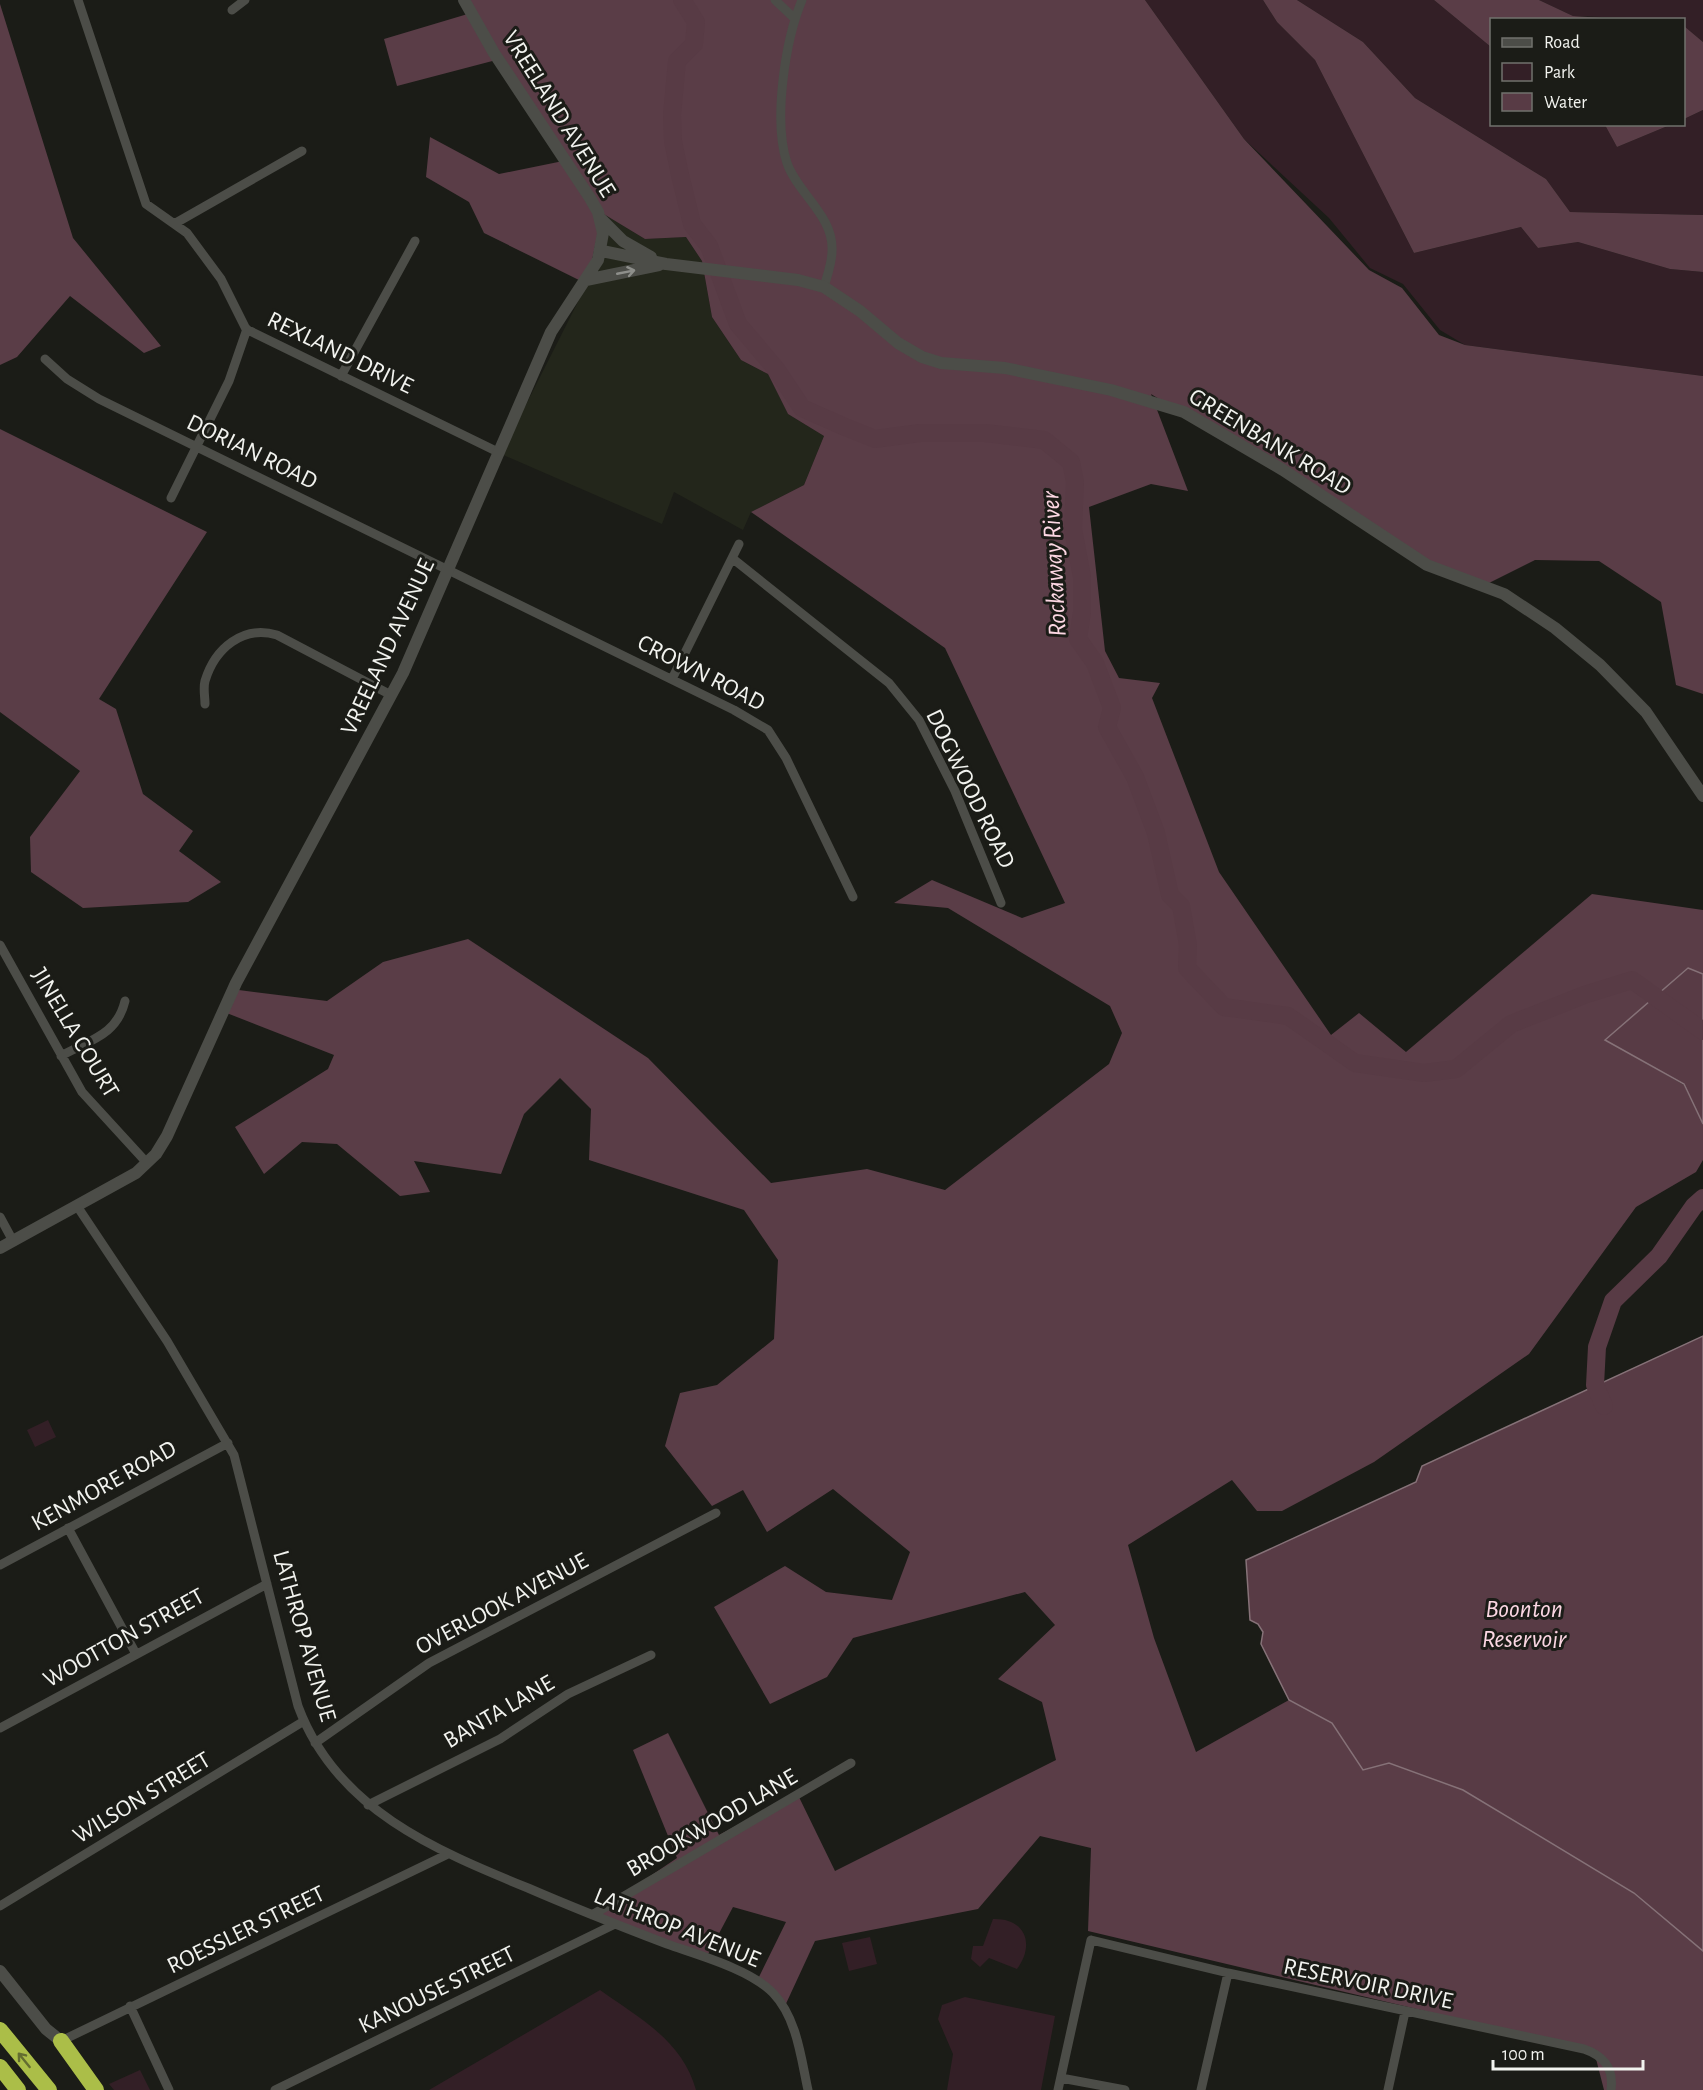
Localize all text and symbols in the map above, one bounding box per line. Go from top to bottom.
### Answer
legend [1490,18,1685,126]
street label: VREELAND AVENUE [498,27,620,202]
text: Road [1544,34,1580,52]
text: Park [1544,64,1576,82]
text: Water [1544,94,1587,112]
one-way arrow [615,266,635,277]
street label: REXLAND DRIVE [263,307,417,399]
street label: GREENBANK ROAD [1185,384,1355,500]
street label: DORIAN ROAD [183,410,321,494]
water label: Rockaway River [1037,489,1071,637]
street label: VREELAND AVENUE [337,555,439,739]
street label: CROWN ROAD [633,631,769,715]
street label: DOGWOOD ROAD [921,706,1019,872]
street label: JINELLA COURT [27,964,123,1102]
street label: KENMORE ROAD [28,1436,180,1536]
street label: LATHROP AVENUE [268,1548,340,1725]
street label: OVERLOOK AVENUE [412,1548,593,1660]
street label: WOOTTON STREET [40,1584,209,1692]
water label: Boonton Reservoir [1482,1596,1568,1652]
street label: BANTA LANE [440,1671,559,1753]
street label: WILSON STREET [69,1748,215,1848]
street label: BROOKWOOD LANE [623,1764,802,1881]
street label: ROESSLER STREET [163,1881,329,1979]
street label: LATHROP AVENUE [590,1884,764,1972]
street label: KANOUSE STREET [355,1942,519,2038]
street label: RESERVOIR DRIVE [1281,1954,1455,2014]
scale bar [1493,2033,1643,2071]
text: 100 m [1502,2046,1545,2064]
one-way arrow [18,2052,31,2068]

